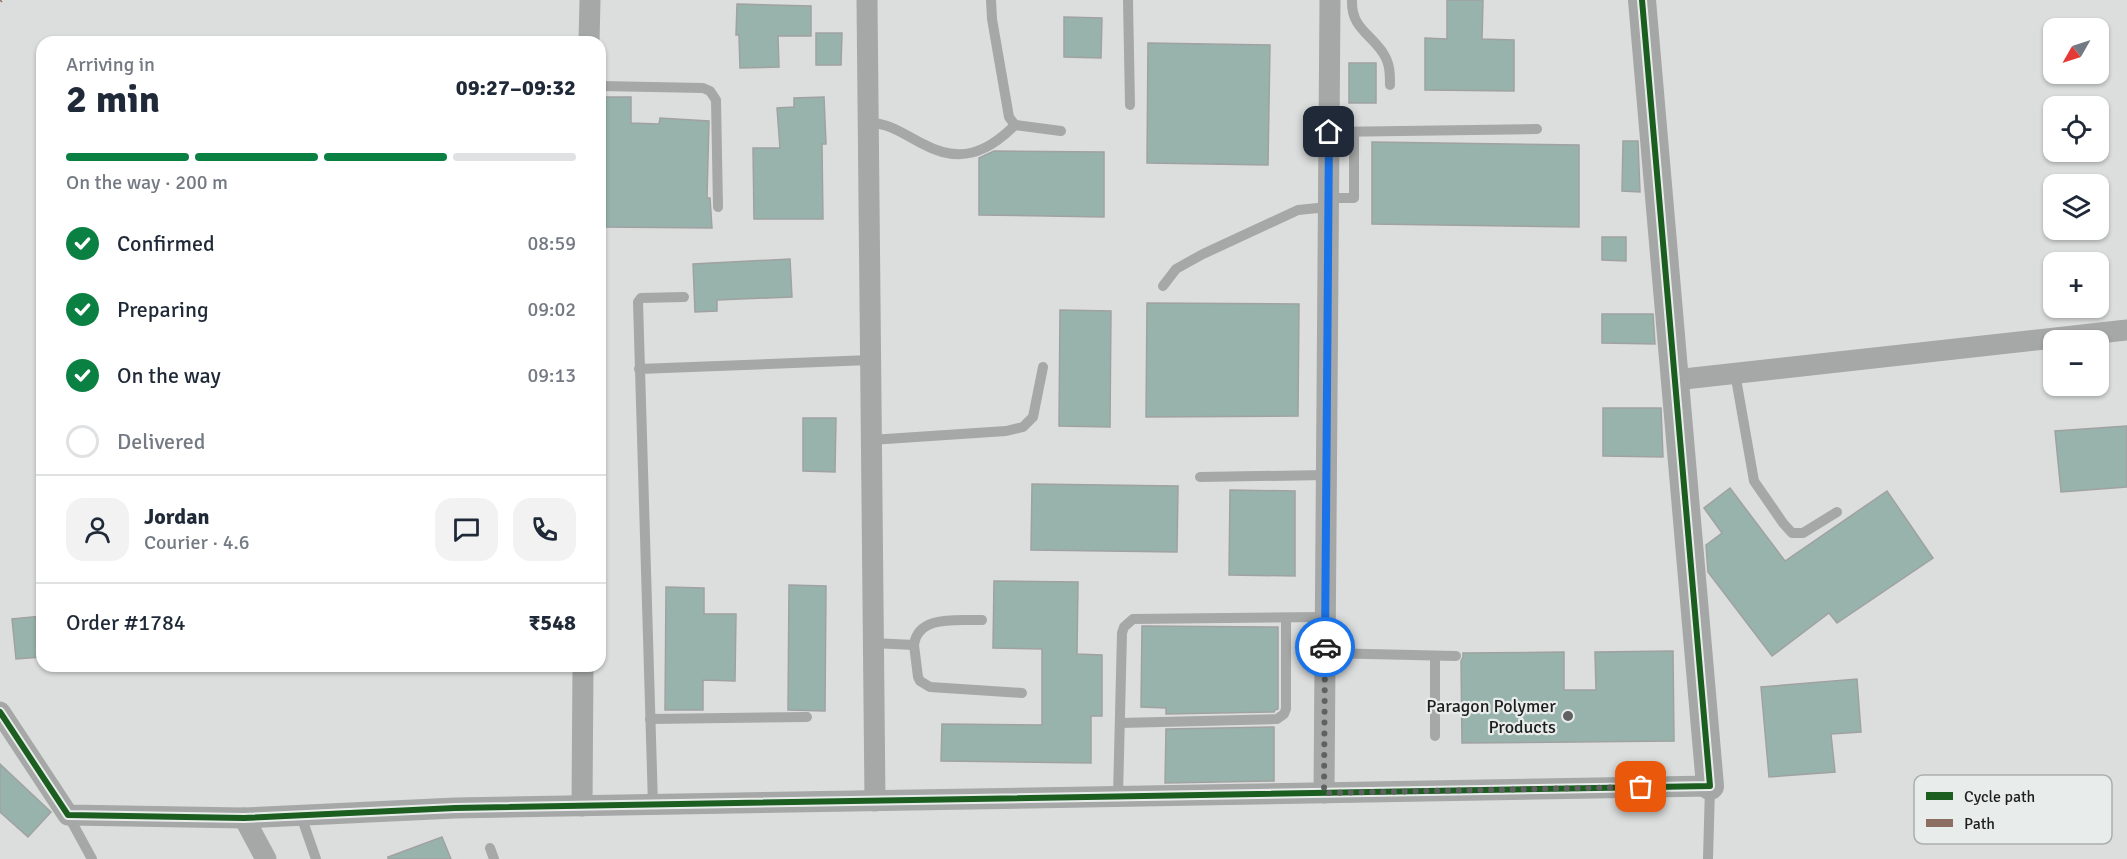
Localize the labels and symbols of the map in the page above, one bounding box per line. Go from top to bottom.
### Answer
north arrow [2043,18,2109,84]
pin [1303,106,1354,157]
courier [1295,617,1355,677]
place label: Paragon Polymer Products [1426,695,1556,738]
marker: Paragon Polymer Products [1561,709,1575,723]
pin [1615,761,1666,812]
legend [1914,775,2112,844]
text: Cycle path [1964,787,2035,807]
text: Path [1964,814,1995,834]

